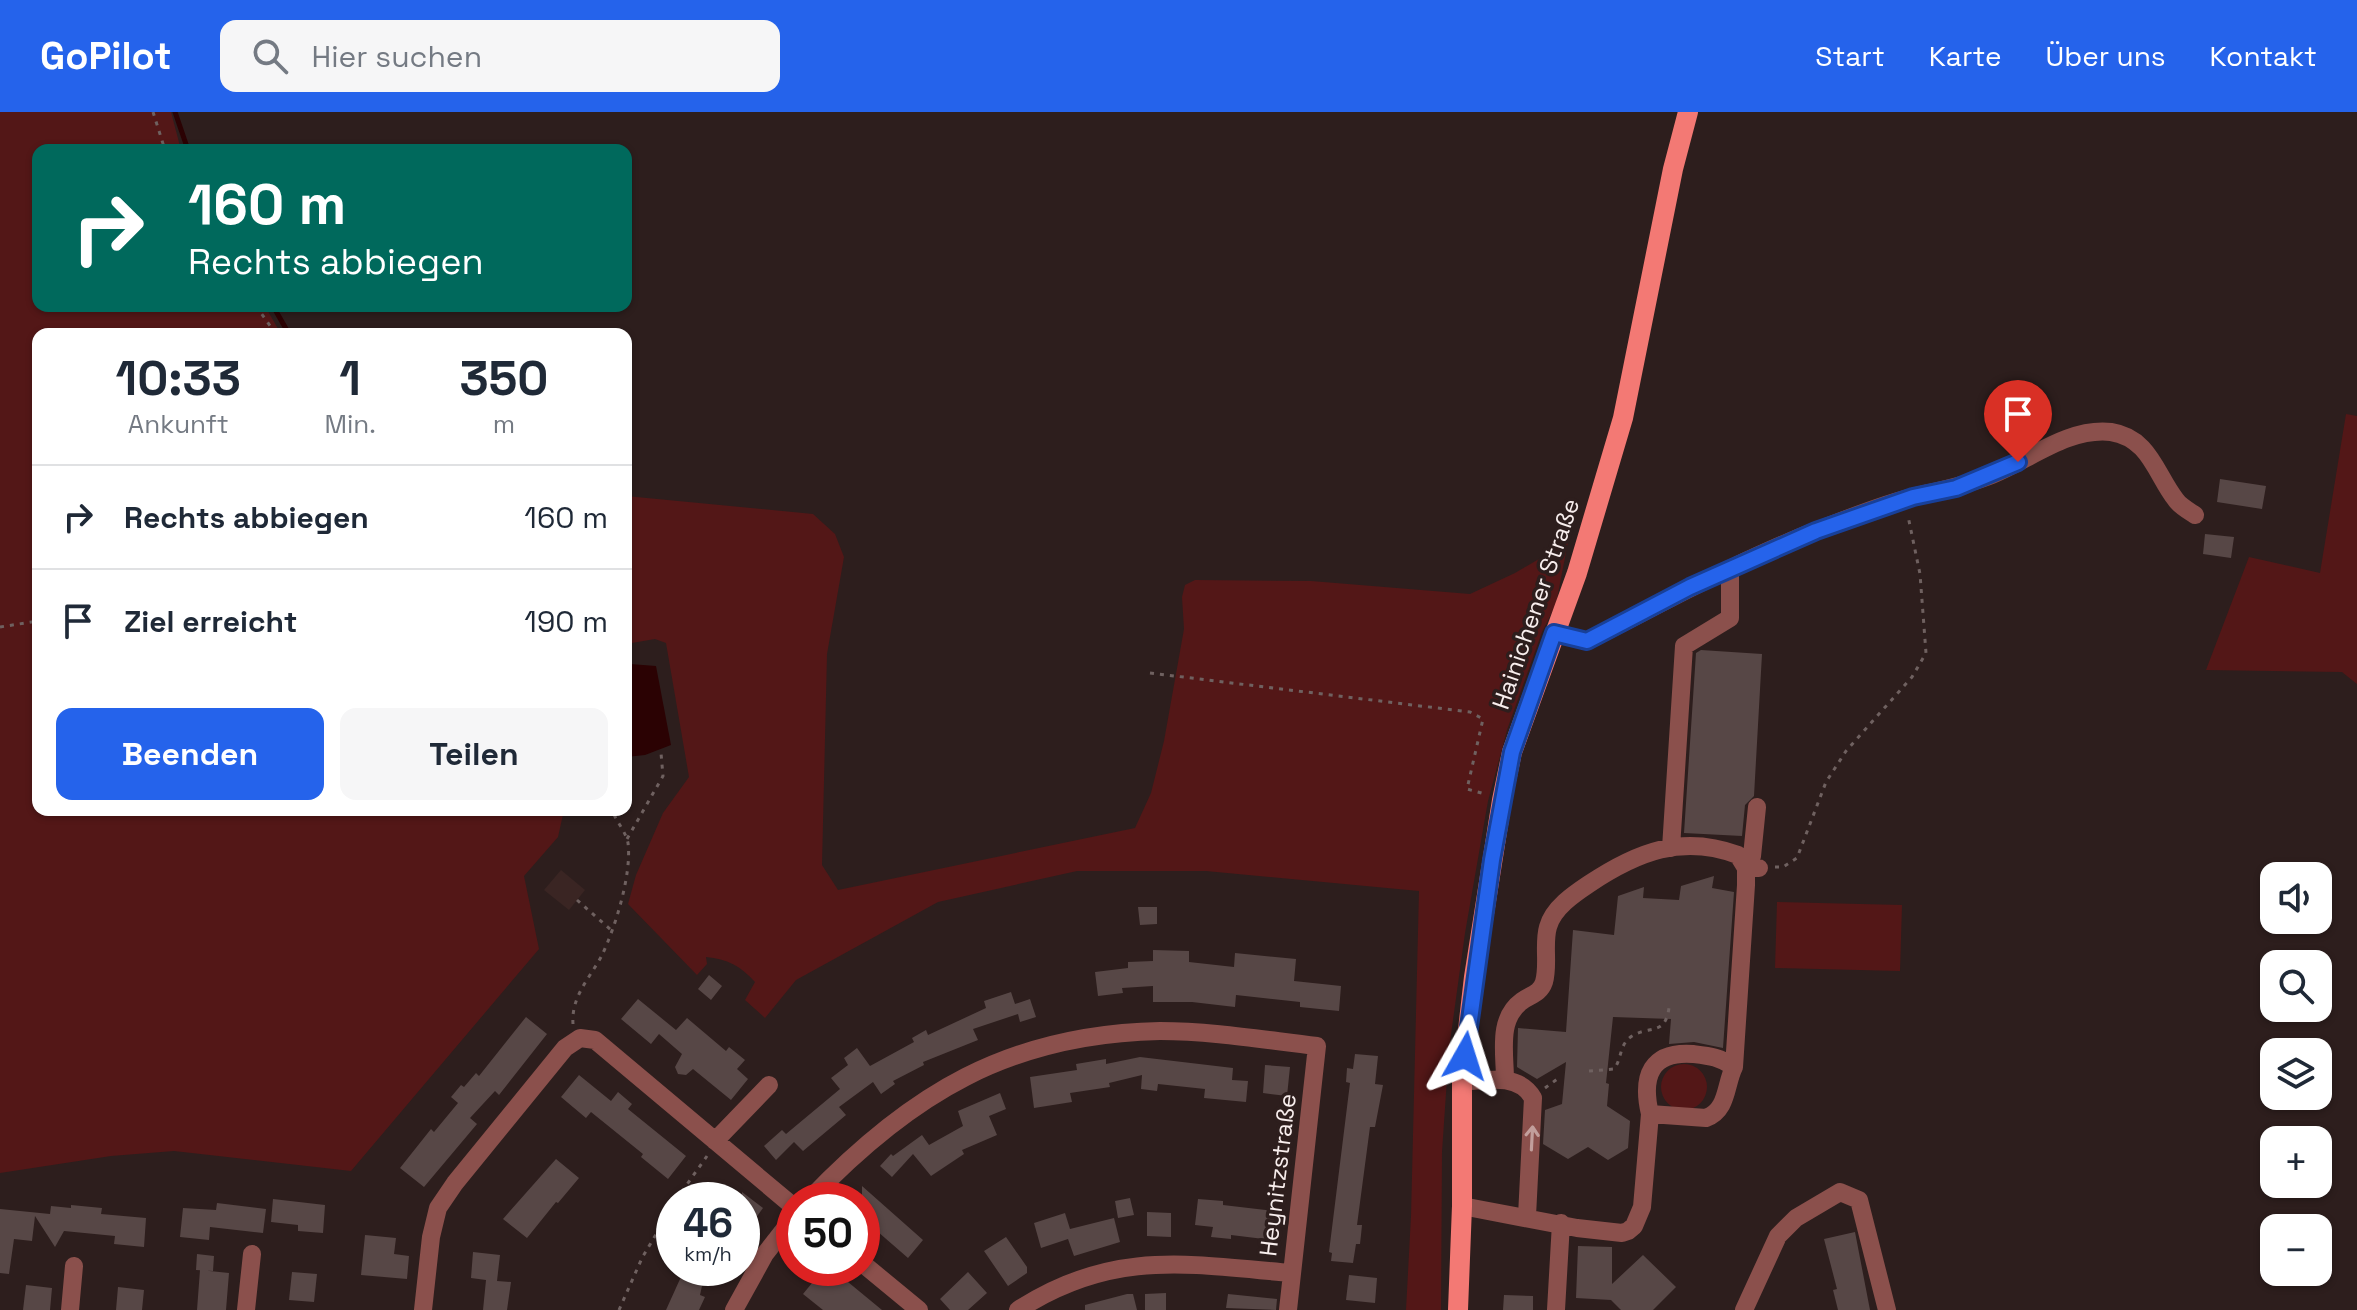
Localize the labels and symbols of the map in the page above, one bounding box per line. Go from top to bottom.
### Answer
pin [1984,380,2052,462]
street label: Hainichener Straße [1485,494,1586,713]
position arrow [1423,1014,1507,1098]
street label: Heynitzstraße [1252,1092,1303,1258]
one-way arrow [1525,1125,1540,1152]
speed limit sign: 50 [776,1182,880,1286]

